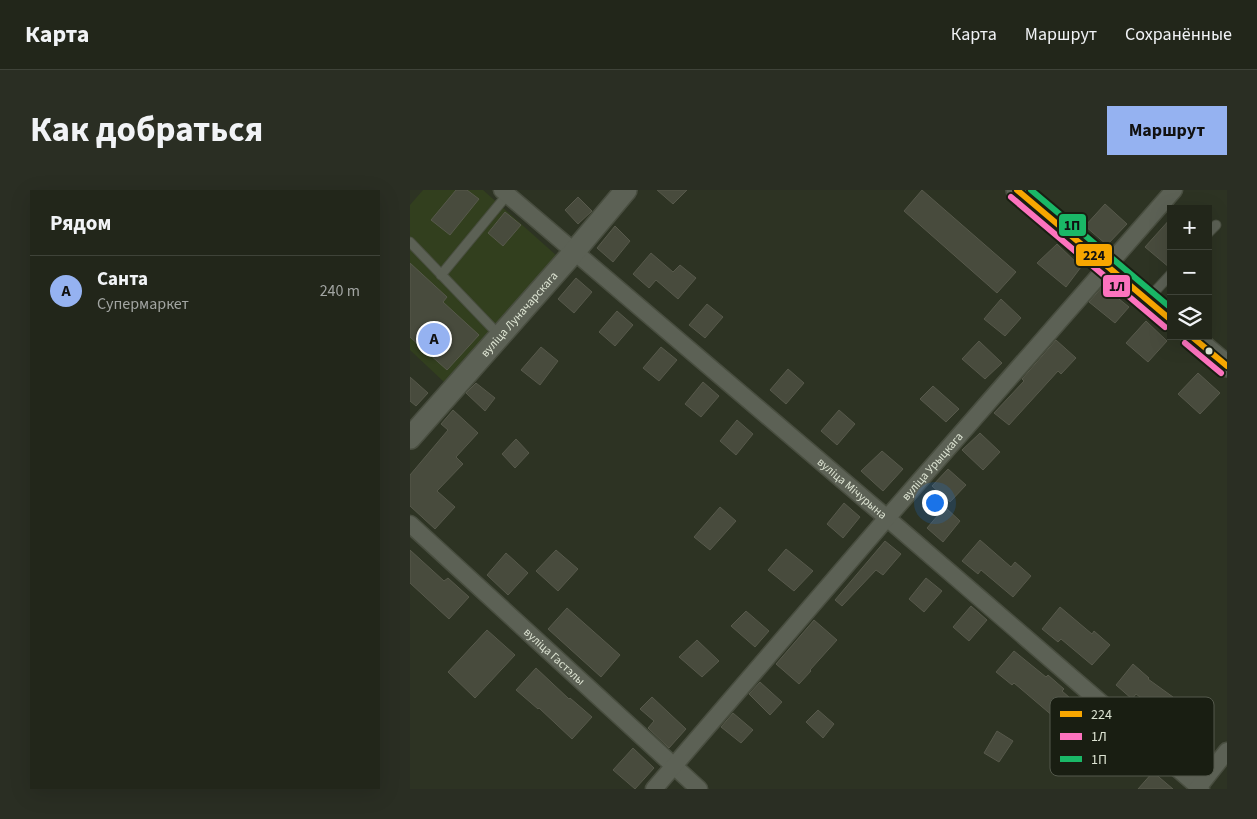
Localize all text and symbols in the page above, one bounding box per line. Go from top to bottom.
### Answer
text: Карта [25,17,89,52]
text: Карта [951,22,997,47]
text: Маршрут [1025,22,1097,47]
text: Сохранённые [1125,22,1232,47]
text: Как добраться [30,105,263,155]
button: Маршрут [1107,106,1227,155]
map controls [1167,205,1212,340]
button: + [1167,205,1212,250]
text: Рядом [50,208,111,238]
line badge: 1П [1058,213,1087,237]
text: 1П [1064,216,1080,236]
line badge: 224 [1075,243,1113,267]
text: 224 [1083,246,1106,266]
button: − [1167,250,1212,295]
text: Санта [97,266,148,293]
street label: вуліца Луначарскага [477,268,562,361]
line badge: 1Л [1102,274,1131,298]
text: 1Л [1109,277,1125,297]
text: A [61,280,71,302]
text: 240 m [320,280,360,302]
text: Супермаркет [97,293,189,315]
button: layers [1167,295,1212,340]
pin: A [418,320,450,358]
unlabelled marker [1204,346,1214,356]
street label: вуліца Урыцкага [897,428,967,504]
street label: вуліца Мічурына [813,454,891,523]
your location [922,490,948,516]
street label: вуліца Гастэлы [520,624,589,689]
legend [1050,697,1214,776]
text: 224 [1091,705,1112,725]
text: 1Л [1091,727,1107,747]
text: 1П [1091,750,1107,770]

